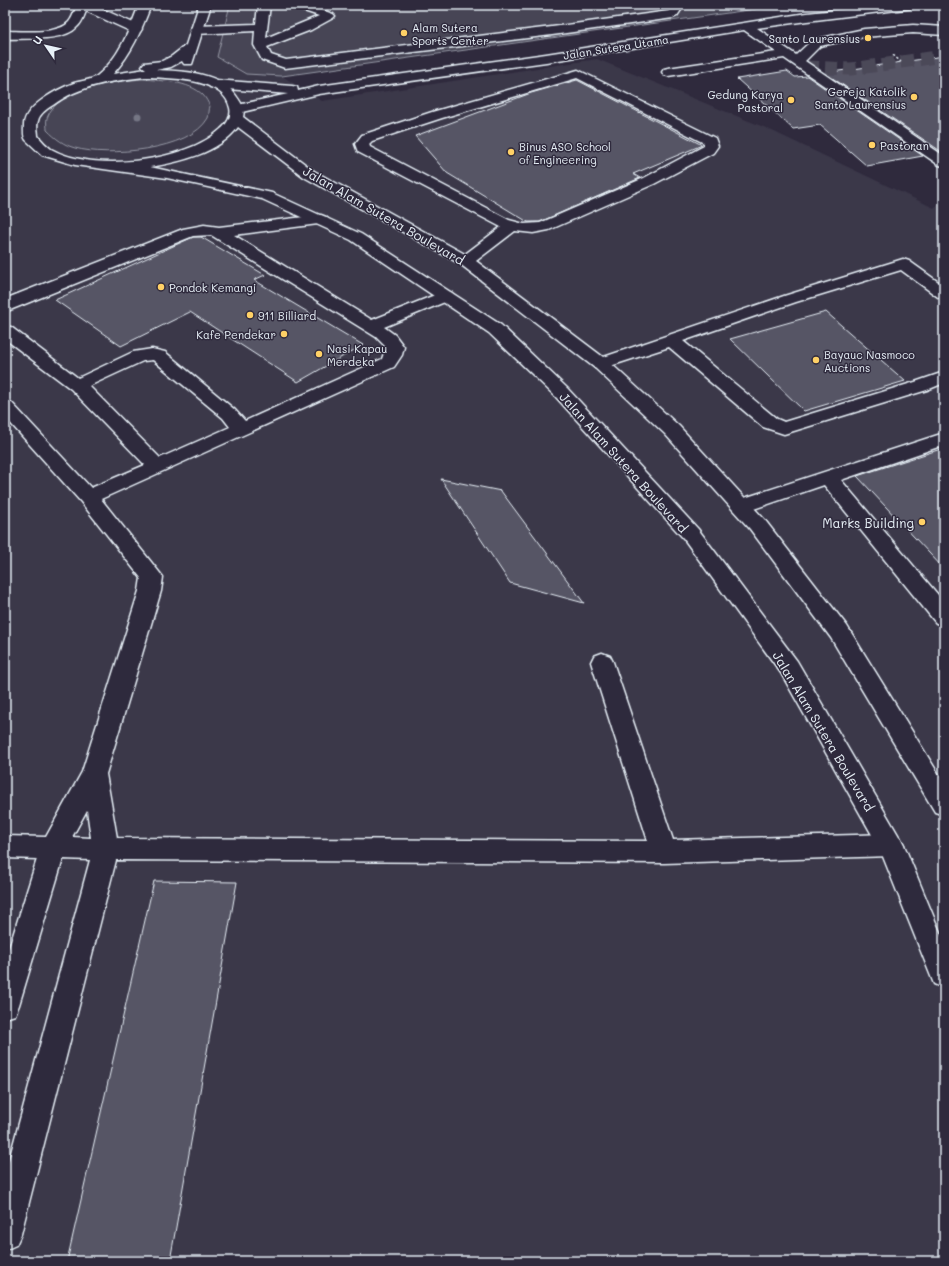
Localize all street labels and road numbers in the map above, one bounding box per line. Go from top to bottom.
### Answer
street label: Jalan Sutera Utama [562,31,670,63]
street label: Jalan Alam Sutera Boulevard [300,162,468,268]
street label: Jalan Alam Sutera Boulevard [556,388,692,536]
street label: Jalan Alam Sutera Boulevard [769,648,879,814]

